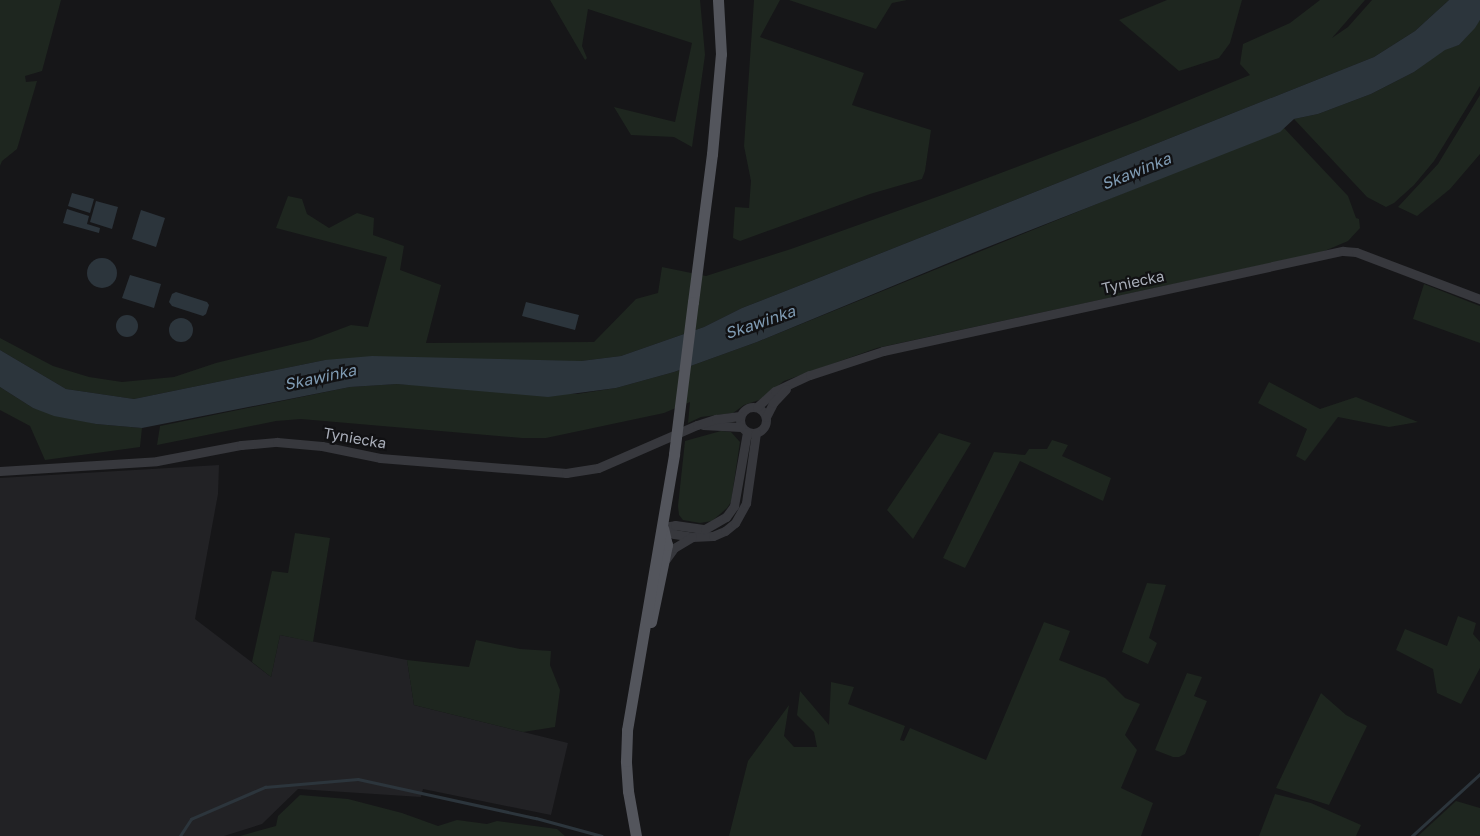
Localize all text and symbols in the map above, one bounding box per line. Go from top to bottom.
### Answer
water label: Skawinka [1099,148,1173,194]
street label: Tyniecka [1100,267,1166,297]
water label: Skawinka [722,301,798,343]
water label: Skawinka [282,360,358,394]
street label: Tyniecka [322,424,388,452]

